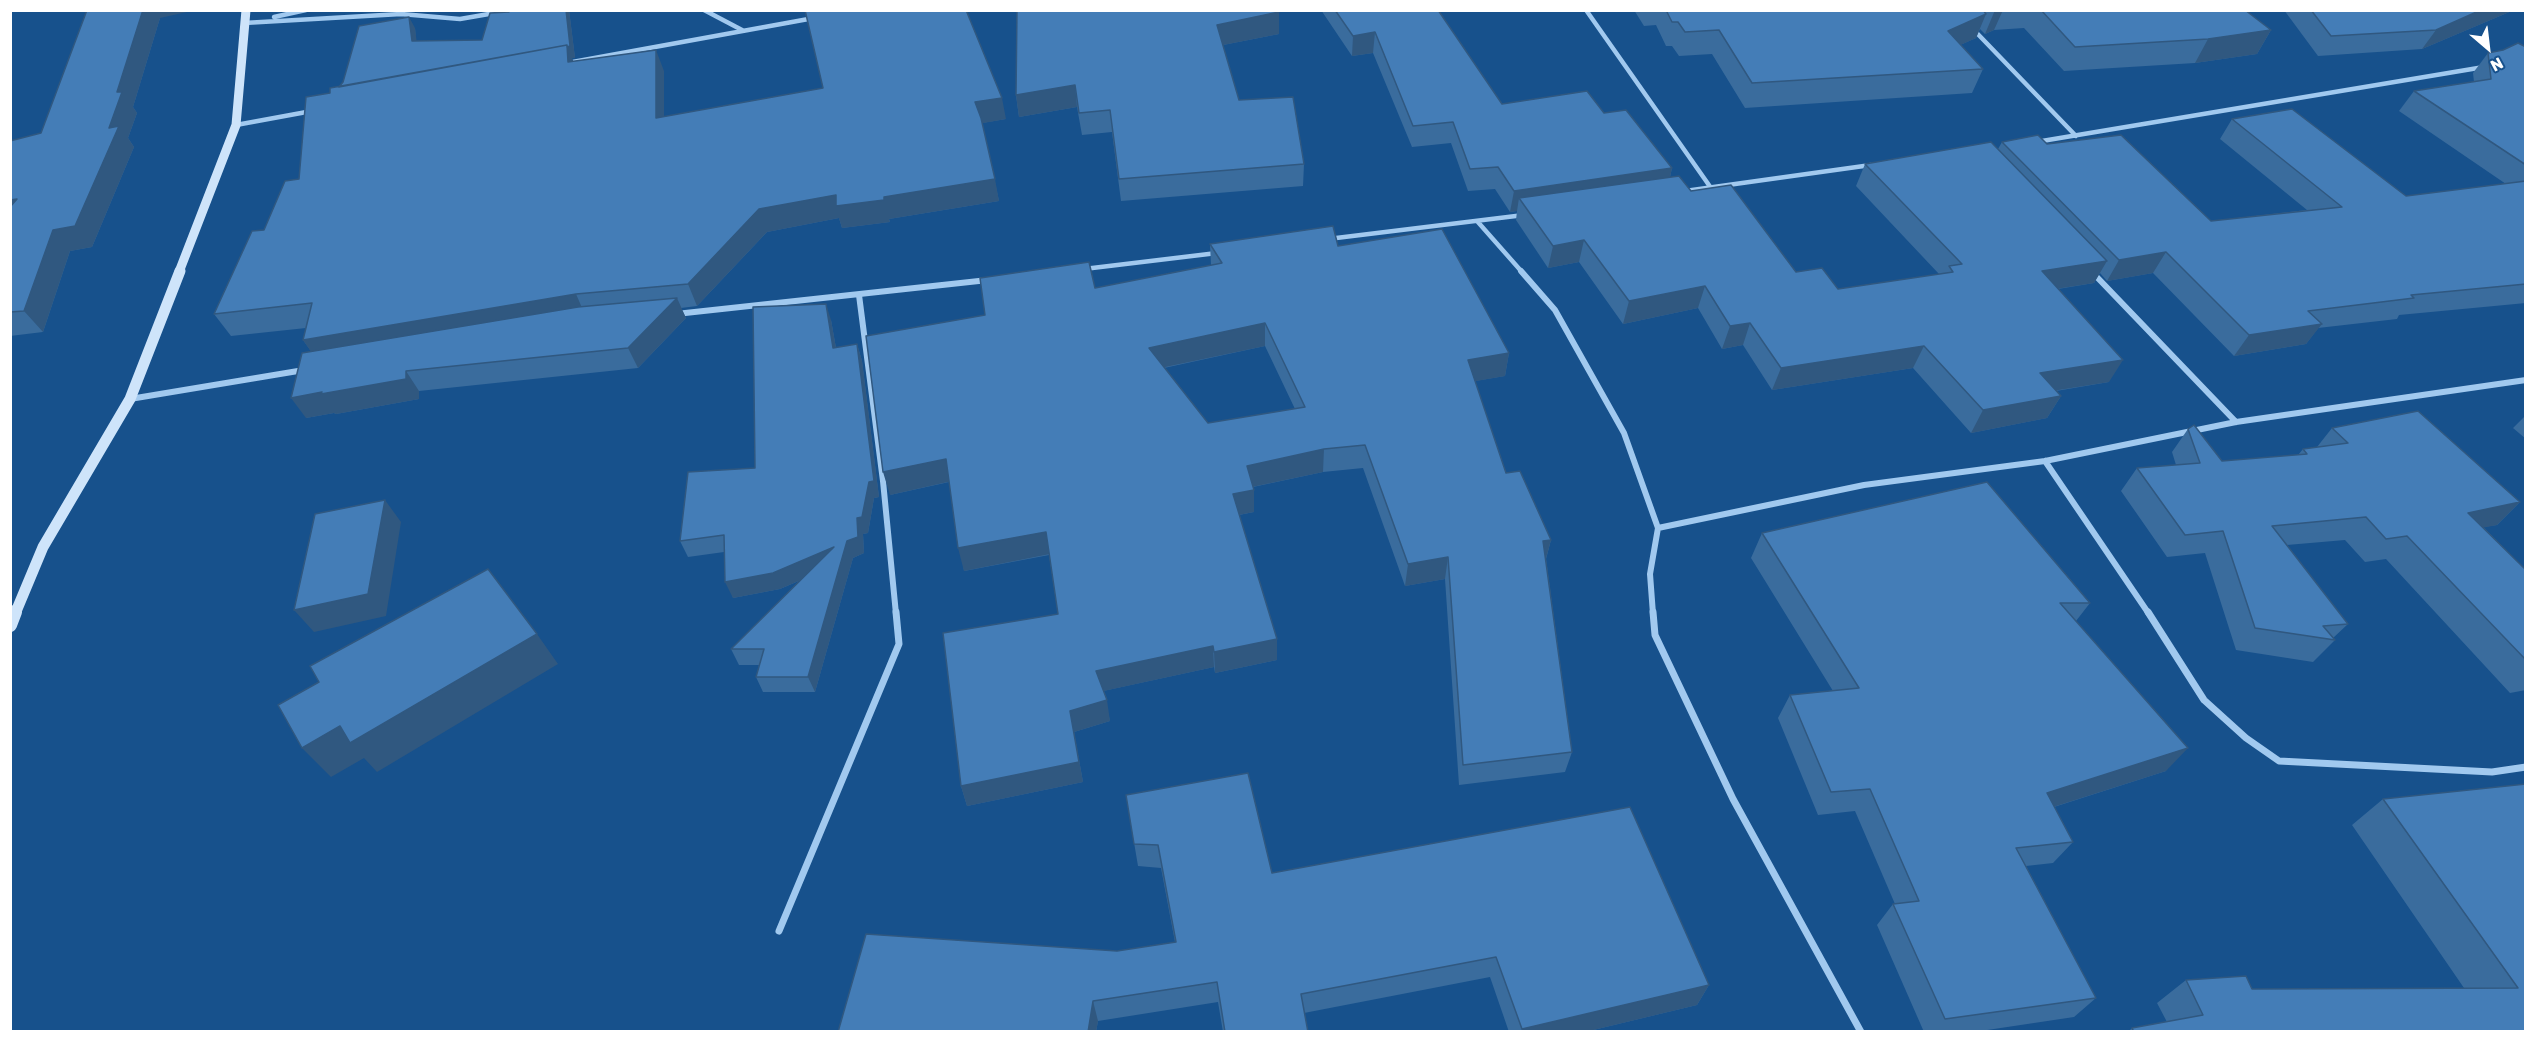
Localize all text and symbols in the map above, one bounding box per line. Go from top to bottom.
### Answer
north arrow [2458,18,2518,78]
text: N [2487,53,2506,75]

